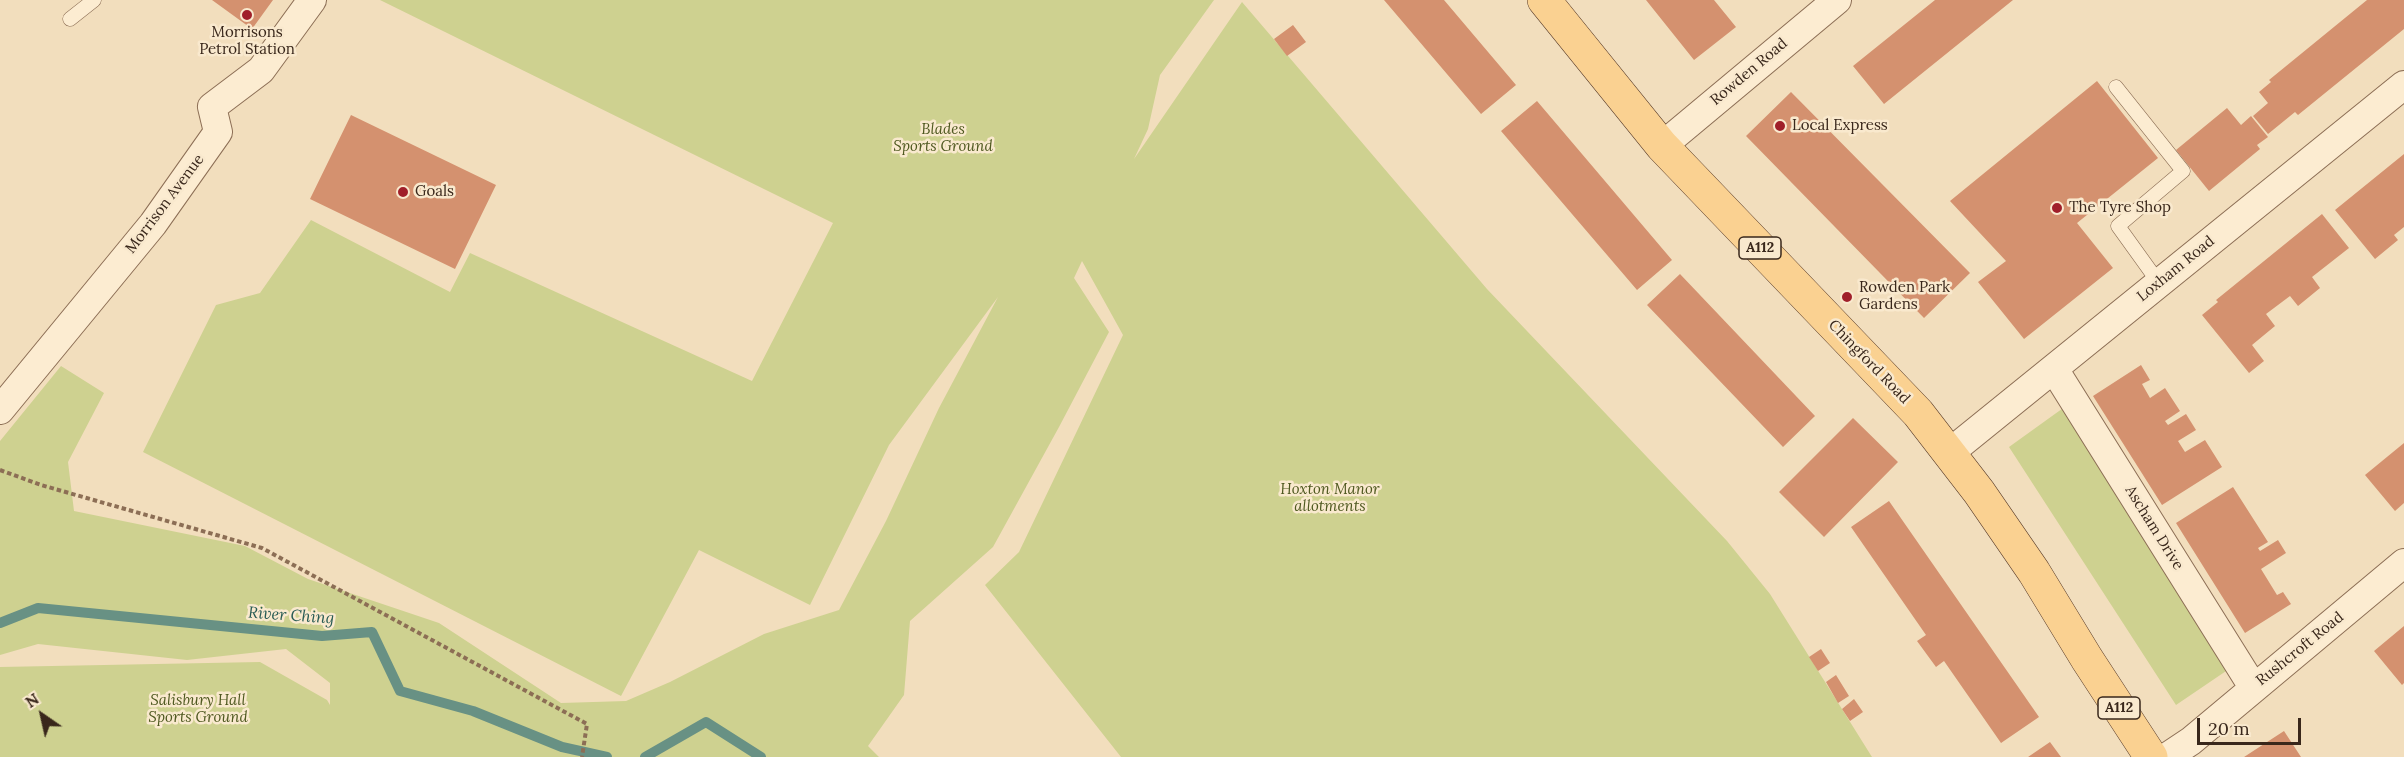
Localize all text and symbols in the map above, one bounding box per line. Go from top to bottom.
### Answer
marker: Morrisons Petrol Station [240,8,254,22]
place label: Morrisons Petrol Station [199,24,295,59]
street label: Rowden Road [1707,35,1791,109]
place label: Local Express [1792,117,1888,135]
marker: Local Express [1773,119,1787,133]
park label: Blades Sports Ground [893,121,993,156]
street label: Morrison Avenue [122,151,208,257]
place label: Goals [415,183,454,201]
marker: Goals [396,185,410,199]
place label: The Tyre Shop [2069,199,2171,217]
marker: The Tyre Shop [2050,201,2064,215]
street label: Loxham Road [2134,232,2218,306]
road number: A112 [1739,237,1781,259]
place label: Rowden Park Gardens [1859,279,1950,314]
marker: Rowden Park Gardens [1840,290,1854,304]
street label: Chingford Road [1824,316,1914,408]
park label: Hoxton Manor allotments [1280,481,1380,516]
street label: Ascham Drive [2121,483,2187,573]
water label: River Ching [247,603,335,629]
street label: Rushcroft Road [2253,608,2347,690]
north arrow [12,685,72,745]
text: N [21,688,43,712]
park label: Salisbury Hall Sports Ground [148,692,248,727]
road number: A112 [2098,697,2140,719]
scale bar [2200,706,2304,744]
text: 20 m [2208,717,2250,740]

